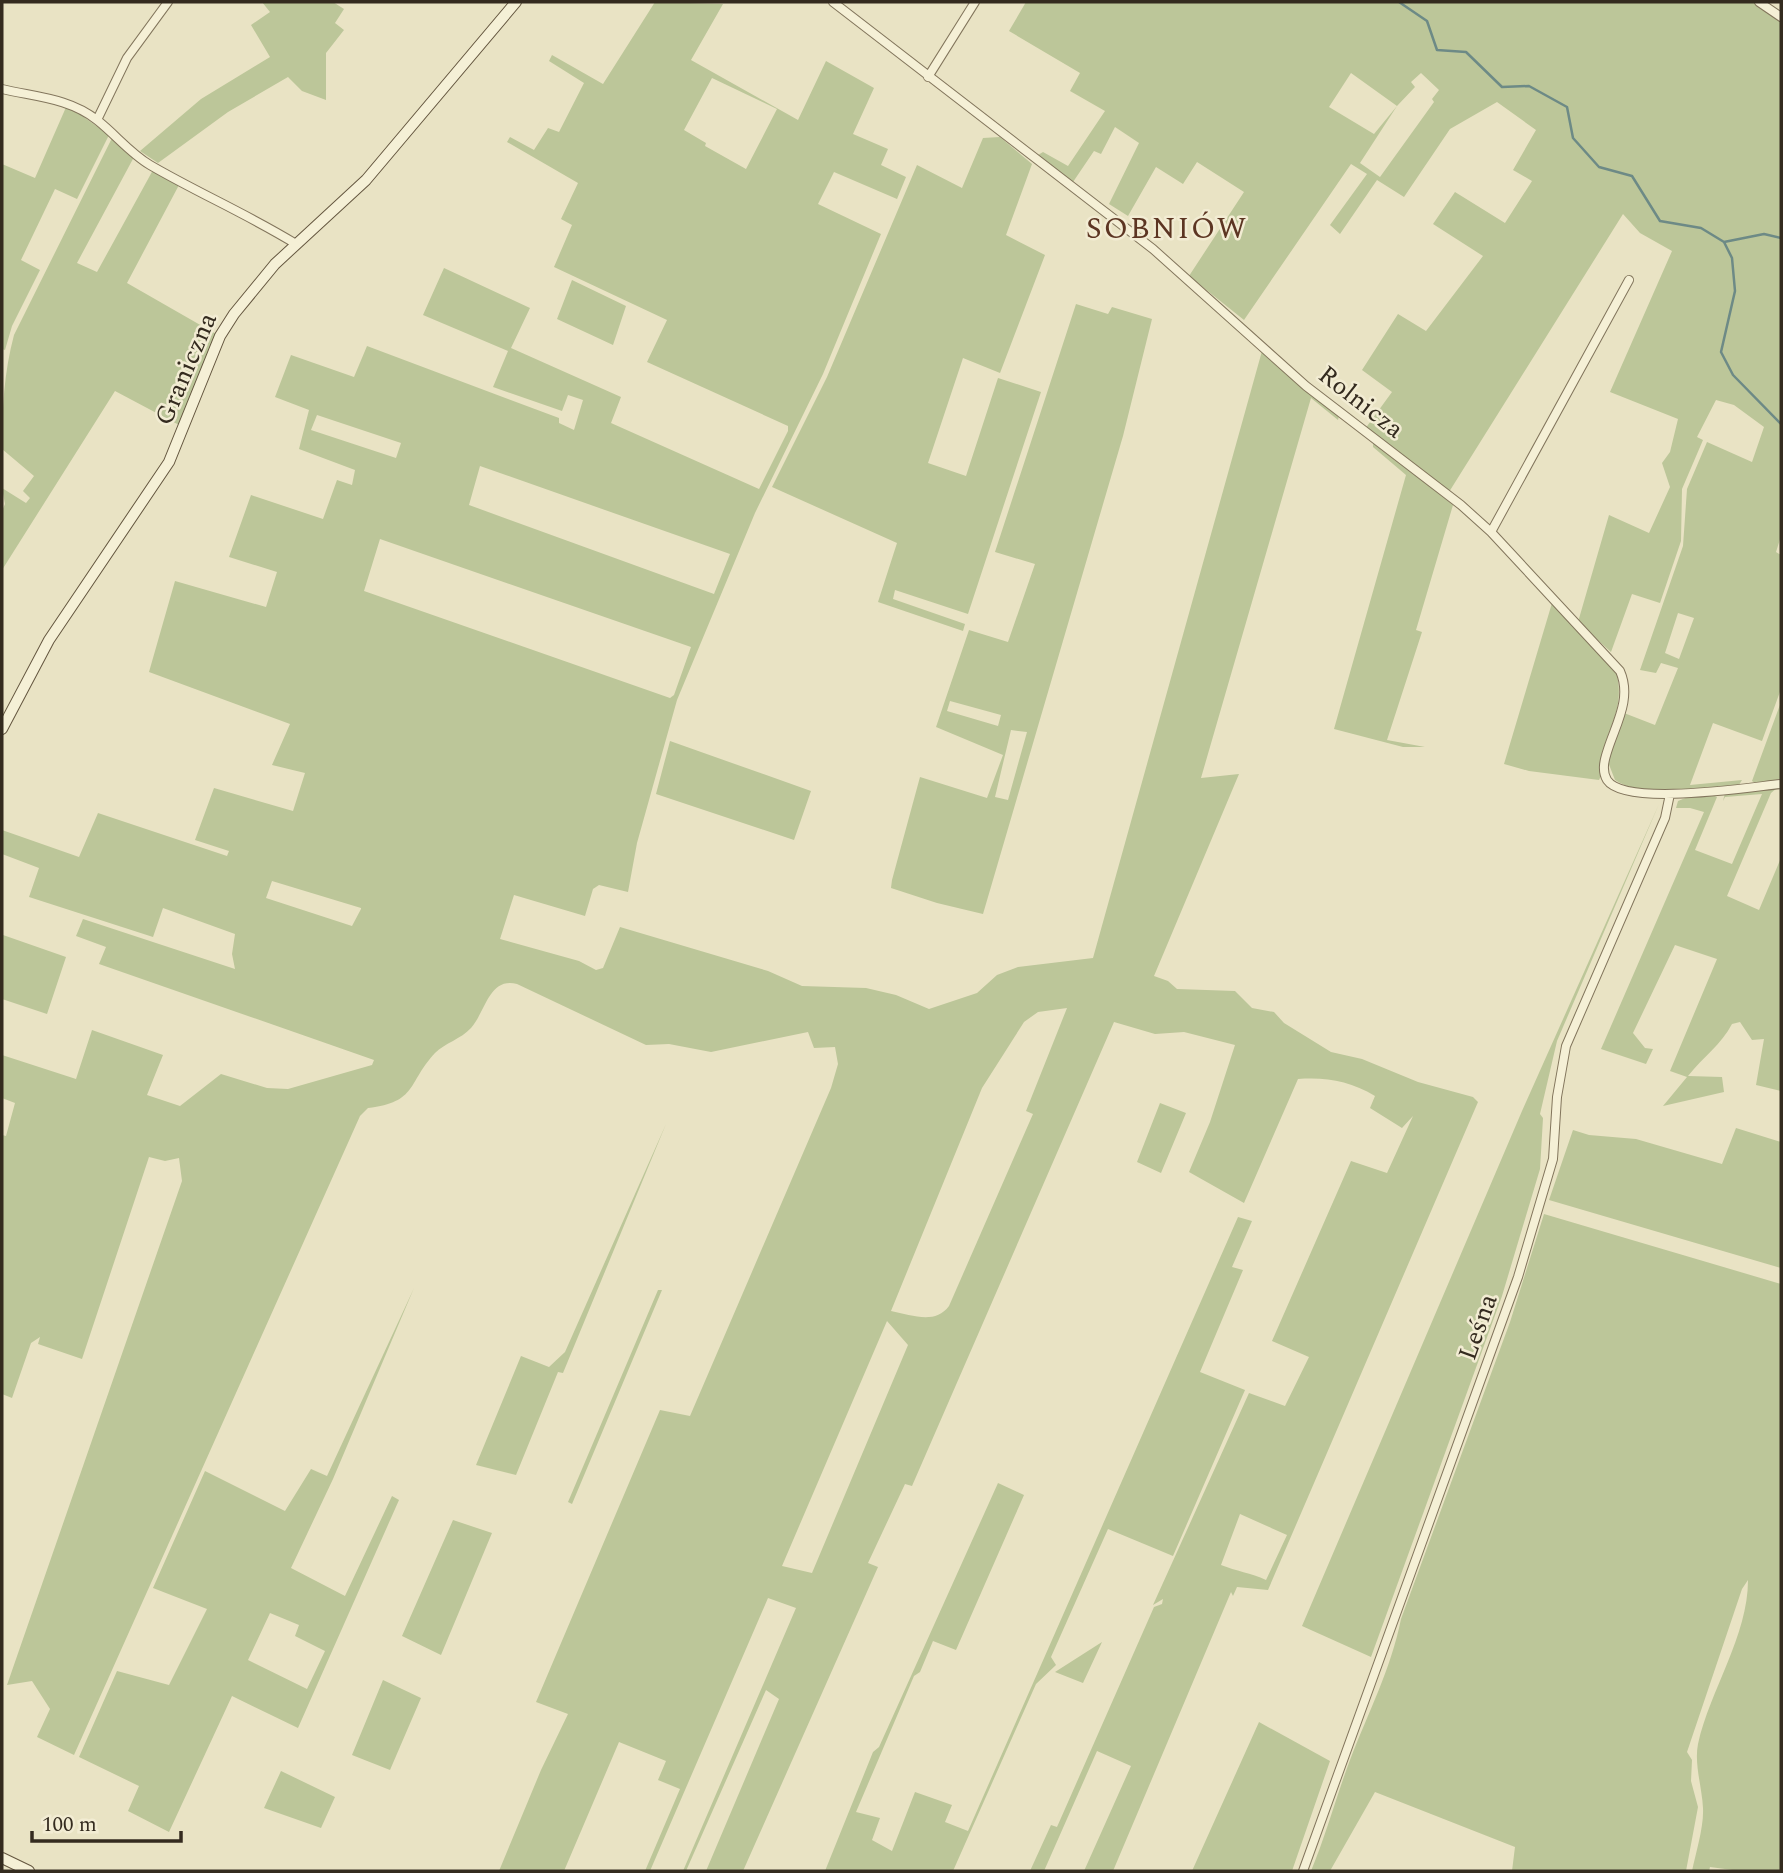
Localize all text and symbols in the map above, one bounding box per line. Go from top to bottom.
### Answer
district label: SOBNIÓW [1086,206,1248,252]
street label: Graniczna [144,306,228,432]
street label: Rolnicza [1309,356,1413,449]
street label: Leśna [1448,1288,1509,1366]
scale bar [32,1800,180,1844]
text: 100 m [42,1809,97,1841]

